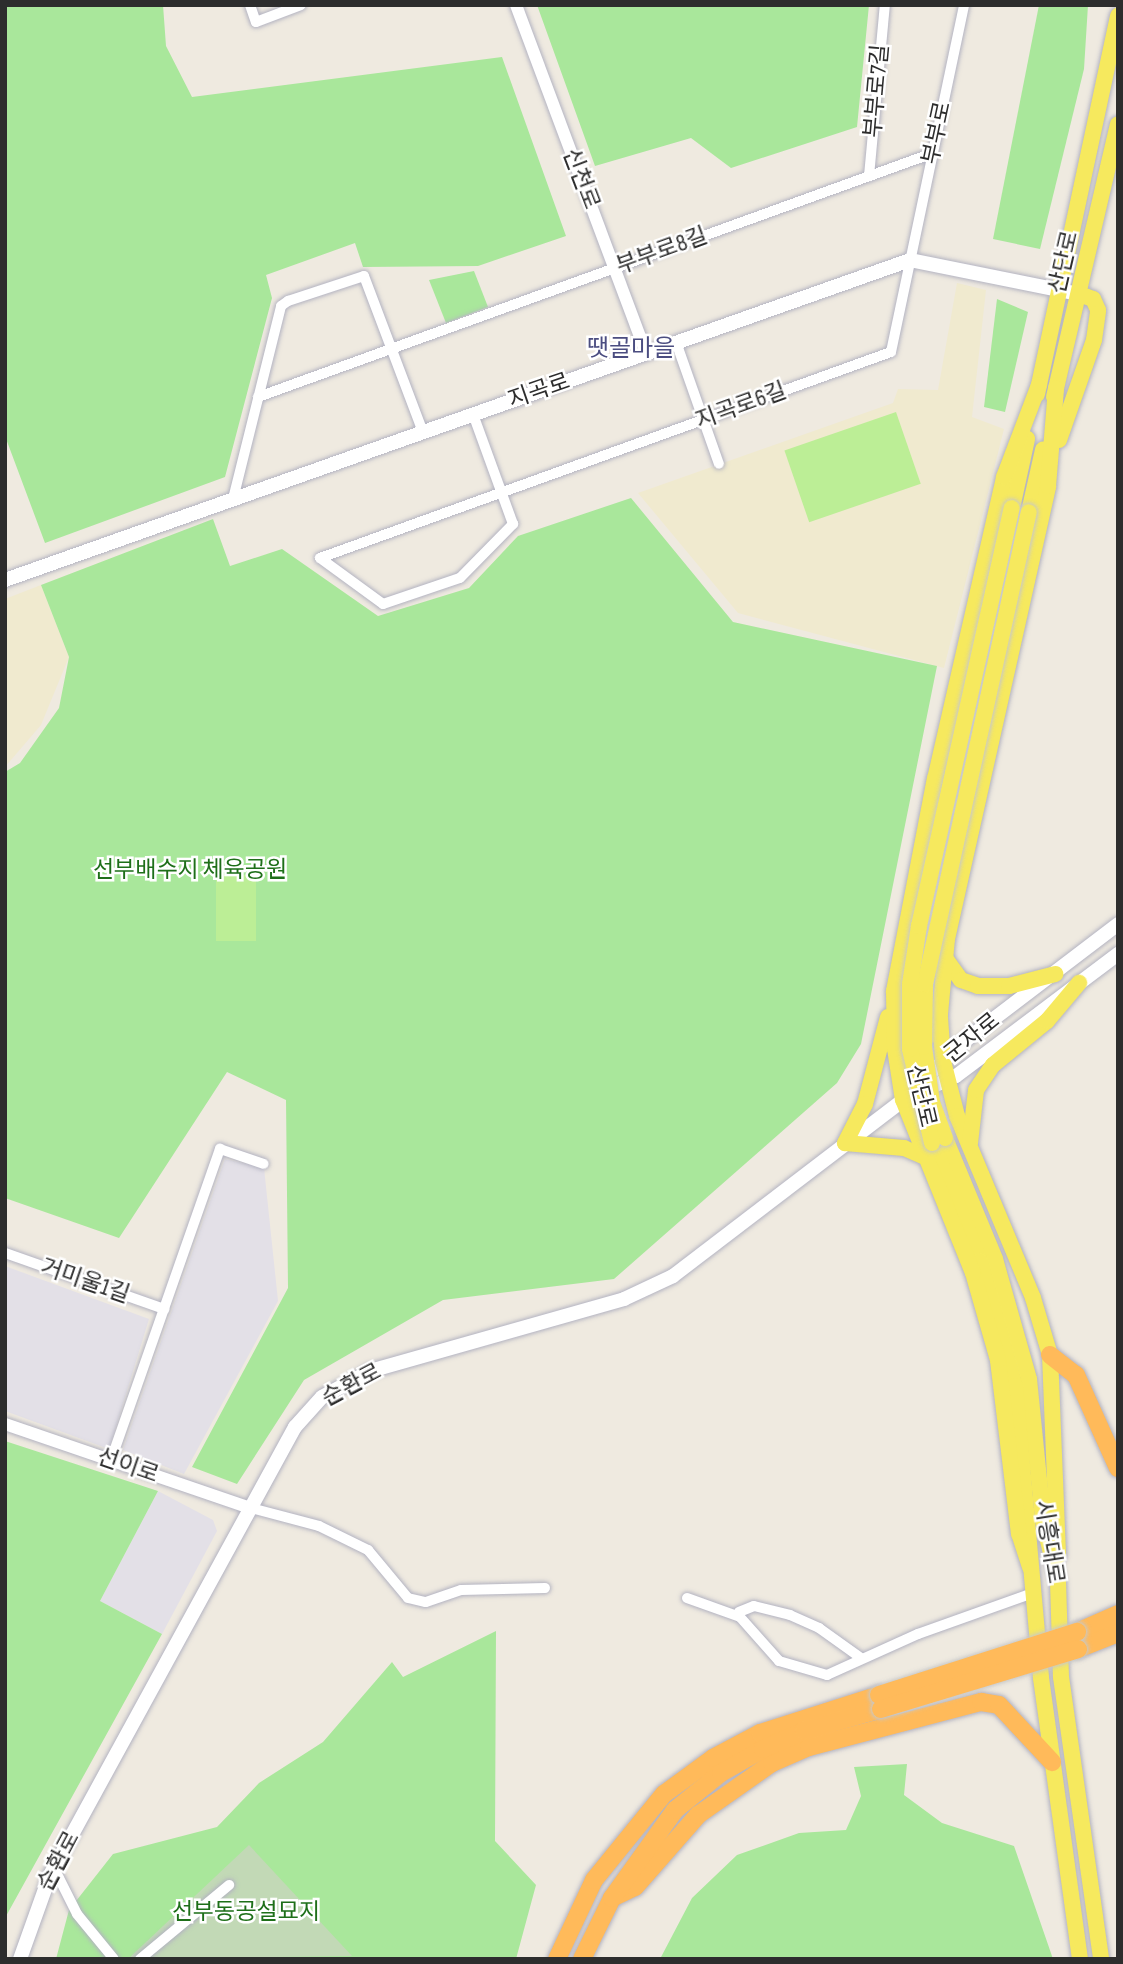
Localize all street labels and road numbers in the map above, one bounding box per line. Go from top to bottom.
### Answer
street label: 부부로7길 [859,43,895,139]
street label: 부부로 [917,99,957,167]
street label: 신천로 [557,144,605,214]
street label: 부부로8길 [613,222,711,280]
street label: 산단로 [1043,228,1085,296]
street label: 지곡로 [504,368,574,414]
street label: 지곡로6길 [692,377,790,435]
street label: 군자로 [939,1007,1005,1069]
street label: 산단로 [900,1062,942,1130]
street label: 거미울1길 [37,1253,133,1309]
street label: 순환로 [317,1358,387,1412]
street label: 선이로 [93,1443,163,1489]
street label: 시흥대로 [1029,1498,1069,1586]
street label: 순환로 [32,1826,86,1896]

